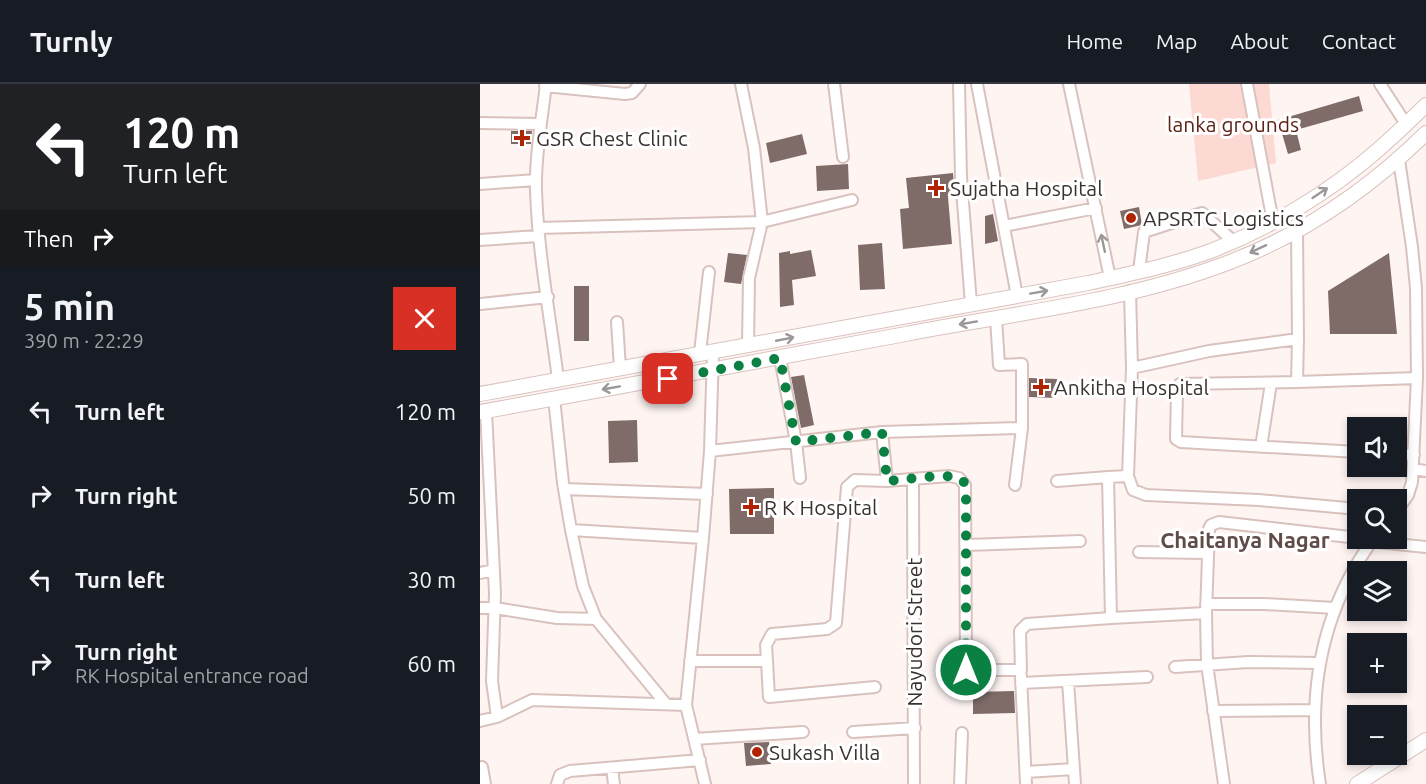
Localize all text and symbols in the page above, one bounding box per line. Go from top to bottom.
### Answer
text: Turnly [30,26,113,57]
text: Home [1066,29,1123,53]
text: Map [1156,29,1197,53]
text: About [1230,29,1289,53]
text: Contact [1322,29,1396,53]
icon: left [24,108,102,186]
text: 120 m [123,109,240,156]
park label: lanka grounds [1167,112,1299,136]
place label: GSR Chest Clinic [536,126,688,150]
marker: GSR Chest Clinic [513,129,531,147]
text: Turn left [123,158,227,188]
place label: Sujatha Hospital [950,176,1103,200]
marker: Sujatha Hospital [927,179,945,197]
one-way arrow [1311,187,1327,199]
place label: APSRTC Logistics [1143,206,1304,230]
marker: APSRTC Logistics [1124,211,1138,225]
icon: right [86,222,119,255]
text: Then [24,226,74,251]
one-way arrow [1097,233,1108,253]
one-way arrow [1250,244,1268,256]
text: 5 min [24,286,115,327]
one-way arrow [1029,286,1048,297]
button: close [393,287,456,350]
one-way arrow [959,318,979,329]
text: 390 m · 22:29 [24,329,144,352]
one-way arrow [775,333,795,344]
pin [642,353,693,404]
icon: arrive [651,362,684,395]
place label: Ankitha Hospital [1054,375,1209,399]
marker: Ankitha Hospital [1032,378,1050,396]
one-way arrow [602,383,622,394]
icon: left [24,395,57,428]
text: Turn left [75,399,165,424]
text: 120 m [395,399,456,424]
map controls [1347,417,1407,765]
button: sound [1347,417,1407,477]
icon: right [24,479,57,512]
text: Turn right [75,483,177,508]
text: 50 m [407,483,456,508]
button: search [1347,489,1407,549]
place label: R K Hospital [764,495,877,519]
marker: R K Hospital [742,498,760,516]
district label: Chaitanya Nagar [1160,527,1330,552]
street label: Nayudori Street [902,558,926,706]
button: layers [1347,561,1407,621]
icon: left [24,563,57,596]
text: Turn left [75,567,165,592]
text: 30 m [407,567,456,592]
button: + [1347,633,1407,693]
position arrow [934,638,998,702]
text: Turn right [75,639,177,664]
icon: right [24,647,57,680]
text: 60 m [407,651,456,676]
text: RK Hospital entrance road [75,664,309,687]
button: − [1347,705,1407,765]
place label: Sukash Villa [769,740,880,764]
marker: Sukash Villa [750,745,764,759]

